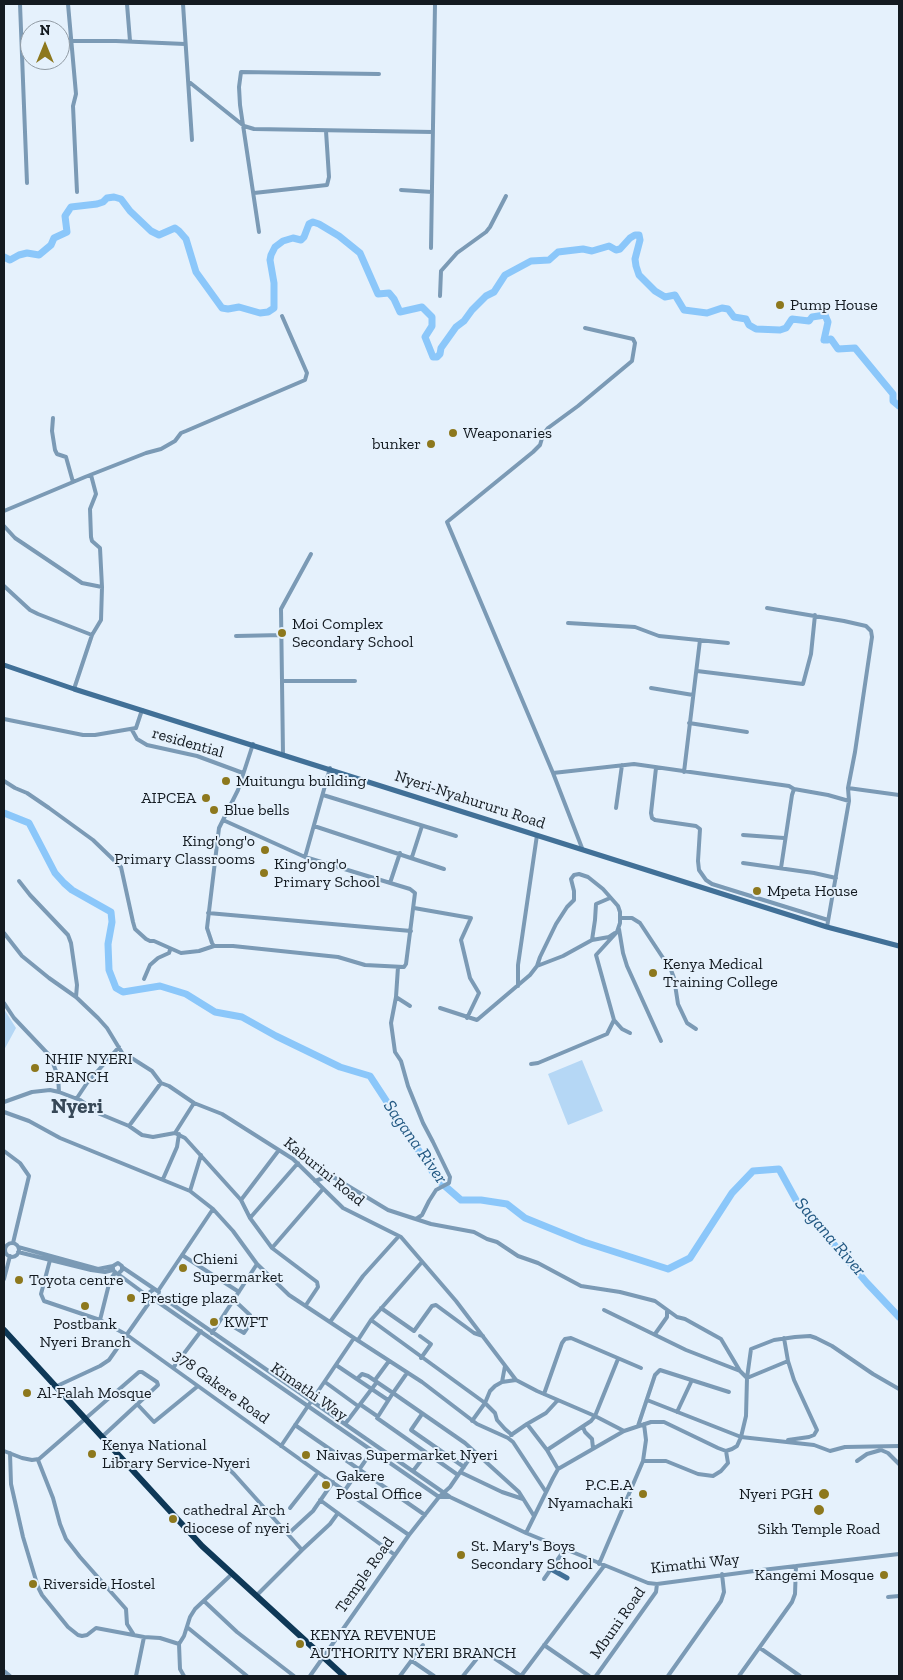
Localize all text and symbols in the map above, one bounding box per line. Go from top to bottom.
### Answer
north arrow [20,20,70,70]
text: N [40,22,50,39]
place label: Pump House [790,295,878,315]
marker: Pump House [774,299,786,311]
place label: Weaponaries [463,423,552,443]
marker: Weaponaries [447,427,459,439]
place label: bunker [372,434,421,454]
marker: bunker [425,438,437,450]
place label: Moi Complex Secondary School [292,614,413,652]
marker: Moi Complex Secondary School [276,627,288,639]
street label: residential [150,724,226,762]
street label: Nyeri-Nyahururu Road [392,767,548,833]
place label: Muitungu building [236,771,366,791]
marker: Muitungu building [220,775,232,787]
place label: AIPCEA [141,788,196,808]
marker: AIPCEA [200,792,212,804]
place label: Blue bells [224,800,290,820]
marker: Blue bells [208,804,220,816]
place label: King'ong'o Primary Classrooms [114,831,255,869]
marker: King'ong'o Primary Classrooms [259,844,271,856]
place label: King'ong'o Primary School [274,854,380,892]
marker: King'ong'o Primary School [258,867,270,879]
place label: Mpeta House [767,881,858,901]
marker: Mpeta House [751,885,763,897]
place label: Kenya Medical Training College [663,954,778,992]
marker: Kenya Medical Training College [647,967,659,979]
place label: NHIF NYERI BRANCH [45,1049,133,1087]
marker: NHIF NYERI BRANCH [29,1062,41,1074]
district label: Nyeri [51,1094,103,1120]
water label: Sagana River [378,1096,452,1188]
street label: Kaburini Road [280,1134,368,1210]
water label: Sagana River [790,1193,870,1281]
place label: Chieni Supermarket [193,1249,283,1287]
marker: Chieni Supermarket [177,1262,189,1274]
place label: Toyota centre [29,1270,124,1290]
marker: Toyota centre [13,1274,25,1286]
place label: Prestige plaza [141,1288,238,1308]
marker: Prestige plaza [125,1292,137,1304]
marker: Postbank Nyeri Branch [79,1300,91,1312]
place label: KWFT [224,1312,268,1332]
place label: Postbank Nyeri Branch [39,1314,131,1352]
marker: KWFT [208,1316,220,1328]
street label: 378 Gakere Road [169,1346,273,1428]
street label: Kimathi Way [267,1359,351,1425]
place label: Al-Falah Mosque [37,1383,152,1403]
marker: Al-Falah Mosque [21,1387,33,1399]
place label: Kenya National Library Service-Nyeri [102,1435,250,1473]
place label: Naivas Supermarket Nyeri [316,1445,498,1465]
marker: Kenya National Library Service-Nyeri [86,1448,98,1460]
marker: Naivas Supermarket Nyeri [300,1449,312,1461]
place label: Gakere Postal Office [336,1466,422,1504]
place label: P.C.E.A Nyamachaki [547,1475,633,1513]
marker: Gakere Postal Office [320,1479,332,1491]
place label: Nyeri PGH [739,1484,813,1504]
marker: Nyeri PGH [817,1487,831,1501]
marker: P.C.E.A Nyamachaki [637,1488,649,1500]
place label: cathedral Arch diocese of nyeri [183,1500,290,1538]
marker: Sikh Temple Road [812,1503,826,1517]
marker: cathedral Arch diocese of nyeri [167,1513,179,1525]
place label: Sikh Temple Road [758,1519,880,1539]
street label: Temple Road [332,1533,398,1617]
place label: St. Mary's Boys Secondary School [471,1536,592,1574]
marker: St. Mary's Boys Secondary School [455,1549,467,1561]
street label: Kimathi Way [650,1550,740,1578]
place label: Kangemi Mosque [755,1565,874,1585]
marker: Kangemi Mosque [878,1569,890,1581]
place label: Riverside Hostel [43,1574,155,1594]
marker: Riverside Hostel [27,1578,39,1590]
street label: Mbuni Road [586,1583,650,1663]
place label: KENYA REVENUE AUTHORITY NYERI BRANCH [310,1625,516,1663]
marker: KENYA REVENUE AUTHORITY NYERI BRANCH [294,1638,306,1650]

